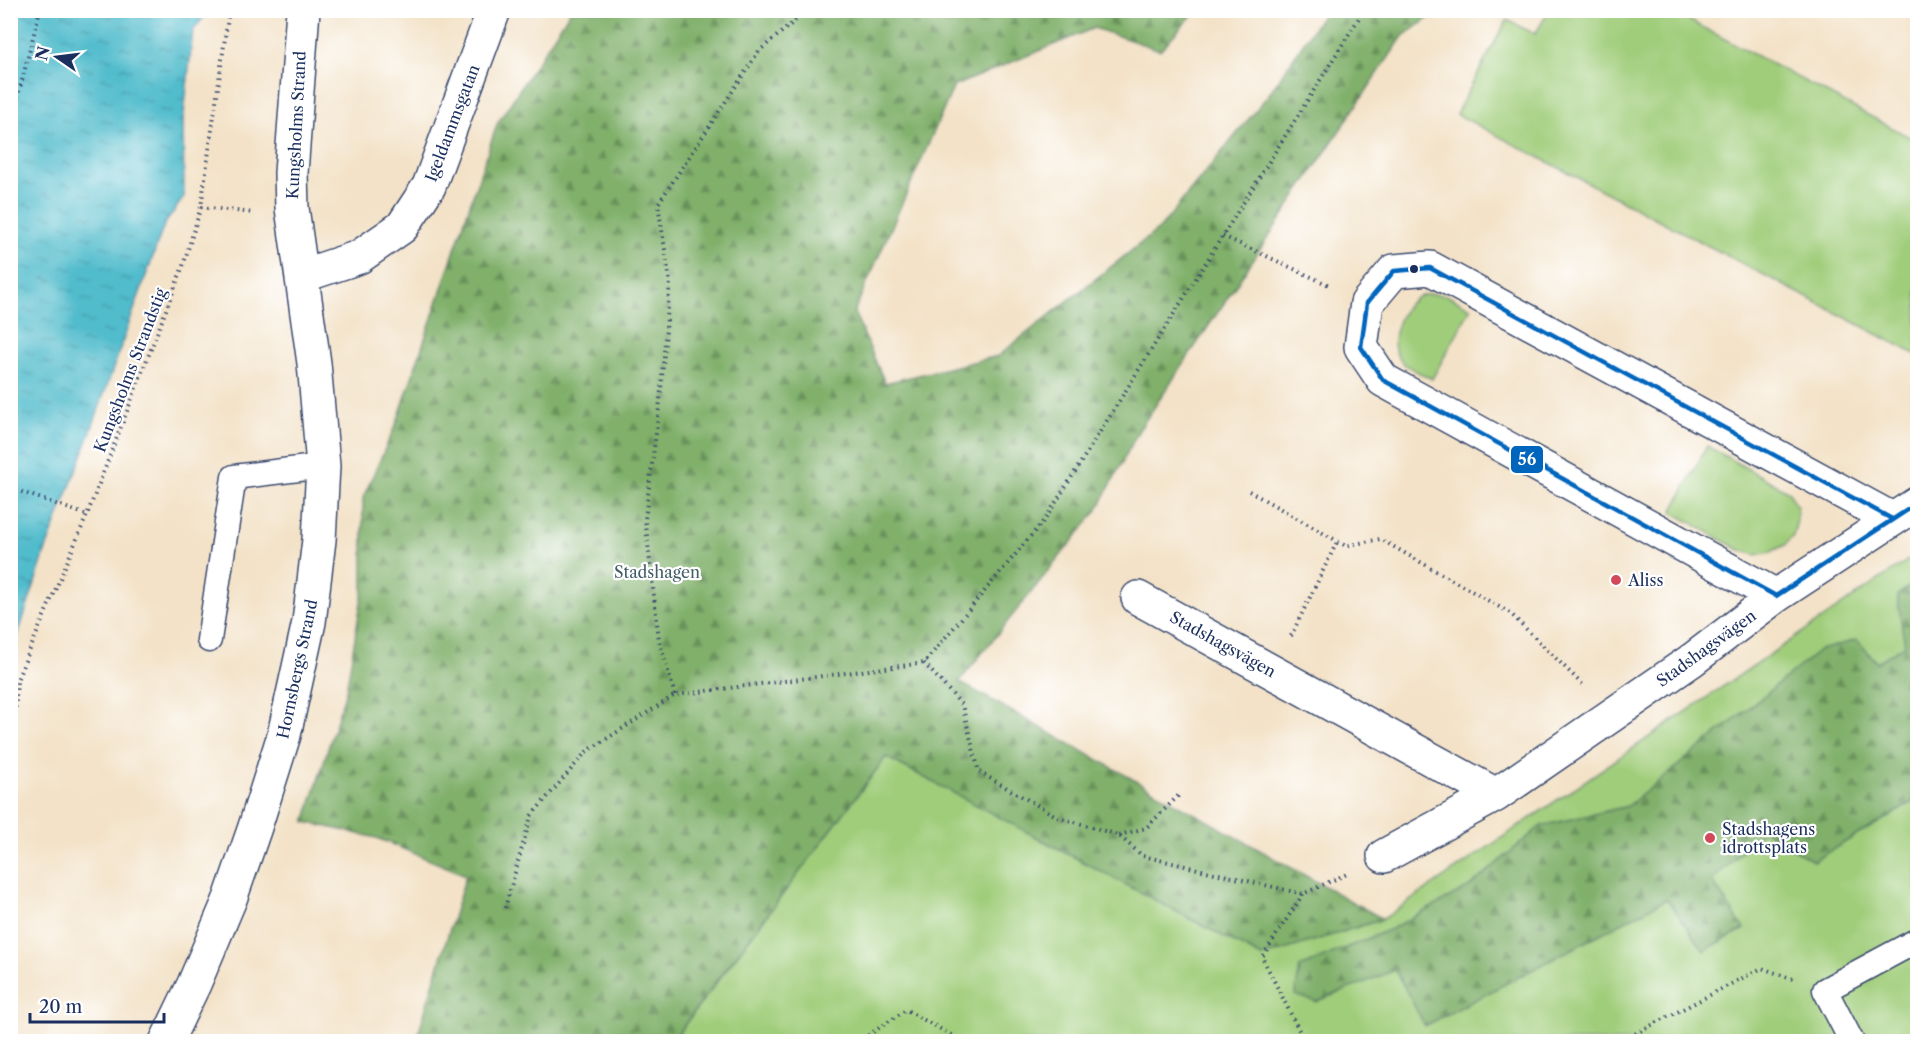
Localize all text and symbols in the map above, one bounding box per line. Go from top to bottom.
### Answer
north arrow [27,27,87,87]
text: N [31,44,54,63]
street label: Kungsholms Strand [282,50,310,200]
street label: Igeldammsgatan [420,62,484,184]
unlabelled marker [1408,263,1420,275]
street label: Kungsholms Strandstig [89,285,171,455]
line badge: 56 [1510,445,1544,474]
text: 56 [1518,449,1537,469]
park label: Stadshagen [614,562,700,582]
place label: Aliss [1627,570,1663,590]
marker: Aliss [1609,573,1623,587]
street label: Hornsbergs Strand [272,597,322,740]
street label: Stadshagsvägen [1652,605,1760,691]
street label: Stadshagsvägen [1166,607,1280,681]
place label: Stadshagens idrottsplats [1722,819,1815,857]
marker: Stadshagens idrottsplats [1703,831,1717,845]
scale bar [30,986,164,1024]
text: 20 m [39,996,83,1018]

